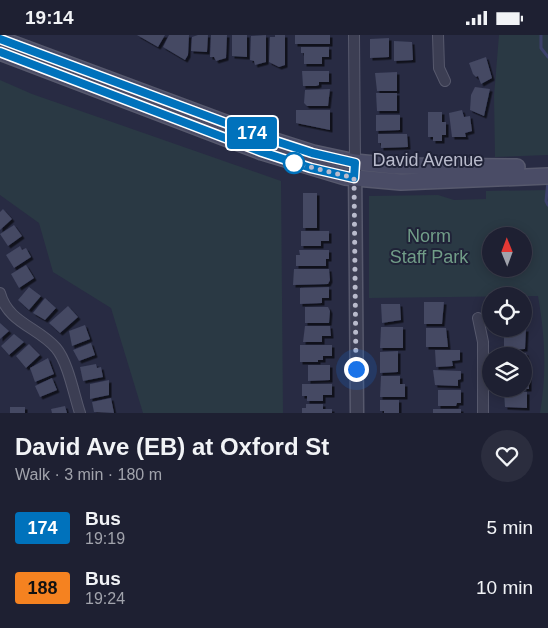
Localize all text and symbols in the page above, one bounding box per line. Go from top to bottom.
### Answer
text: 19:14 [25,7,74,28]
line badge: 174 [223,117,281,149]
text: 174 [237,123,267,143]
street label: David Avenue [373,150,483,170]
unlabelled marker [283,152,305,174]
park label: Norm Staff Park [390,226,469,267]
north arrow [482,227,532,277]
map controls [482,227,532,397]
button: locate [482,287,532,337]
button: layers [482,347,532,397]
your location [344,357,369,382]
button: heart [481,430,533,482]
text: David Ave (EB) at Oxford St [15,433,329,460]
text: Walk · 3 min · 180 m [15,466,162,483]
text: Bus [85,508,121,529]
text: 5 min [487,517,533,538]
text: 174 [27,518,58,538]
text: 19:19 [85,530,125,547]
text: Bus [85,568,121,589]
text: 10 min [476,577,533,598]
text: 188 [27,578,58,598]
text: 19:24 [85,590,125,607]

